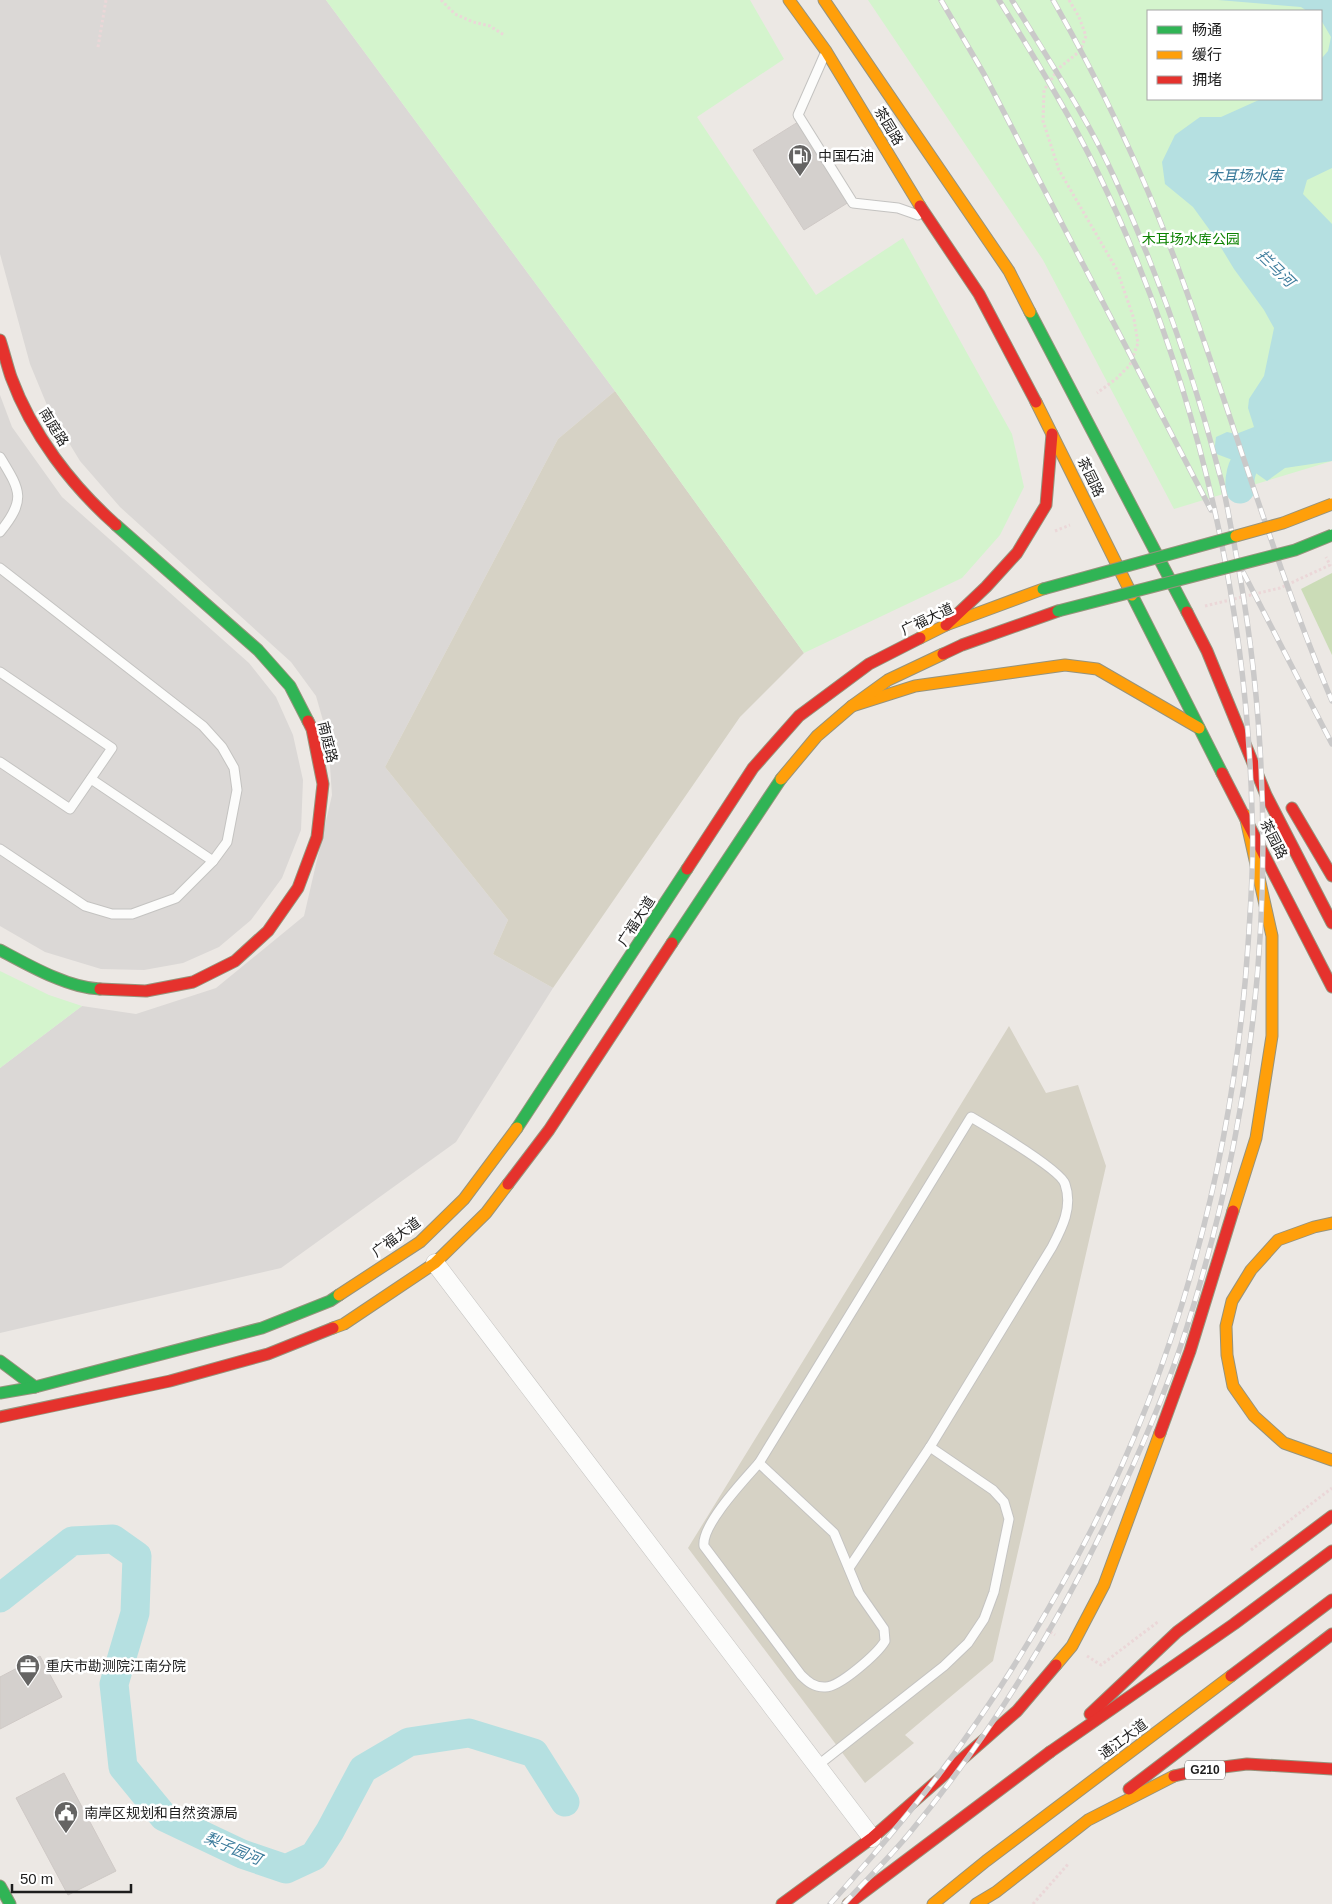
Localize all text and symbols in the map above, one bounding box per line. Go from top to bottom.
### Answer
legend [1147,10,1322,100]
text: 畅通 [1192,21,1222,38]
text: 缓行 [1192,46,1222,63]
text: 拥堵 [1192,71,1222,88]
street label: 茶园路 [871,104,907,148]
fuel station icon: 中国石油 [787,143,813,177]
place label: 中国石油 [818,148,874,164]
water label: 木耳场水库 [1207,167,1285,184]
park label: 木耳场水库公园 [1142,231,1240,247]
water label: 拦马河 [1254,246,1300,292]
street label: 南庭路 [36,405,72,449]
street label: 茶园路 [1075,455,1107,499]
street label: 广福大道 [898,600,956,638]
street label: 南庭路 [315,720,341,764]
street label: 茶园路 [1257,817,1291,861]
street label: 广福大道 [614,893,658,949]
street label: 广福大道 [369,1214,423,1260]
office icon: 重庆市勘测院江南分院 [15,1653,41,1687]
place label: 重庆市勘测院江南分院 [46,1658,186,1674]
street label: 通江大道 [1096,1716,1150,1762]
road number: G210 [1185,1760,1225,1780]
public building icon: 南岸区规划和自然资源局 [53,1800,79,1834]
place label: 南岸区规划和自然资源局 [84,1805,238,1821]
water label: 梨子园河 [202,1828,267,1869]
scale bar [12,1862,131,1894]
text: 50 m [20,1870,53,1887]

